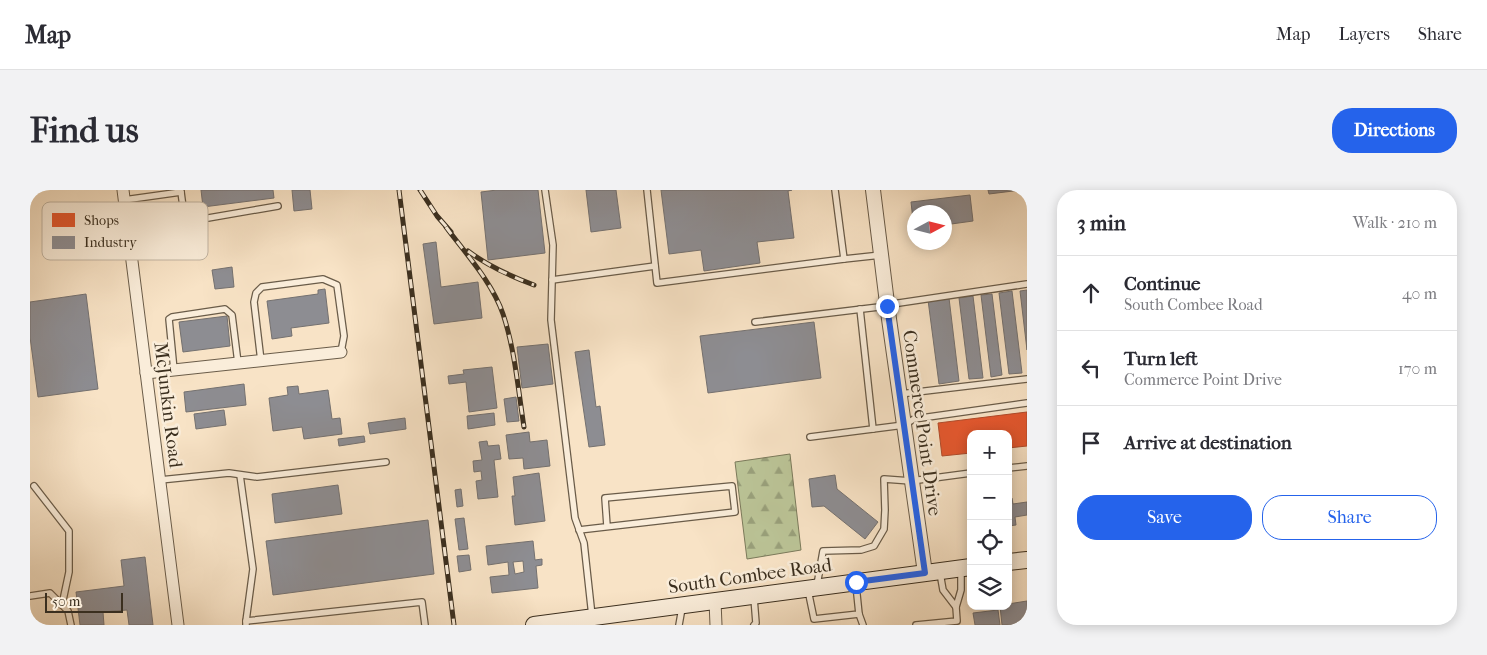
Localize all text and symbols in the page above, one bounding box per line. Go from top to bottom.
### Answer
text: Map [25,21,71,49]
text: Map [1276,24,1310,45]
text: Layers [1338,24,1390,45]
text: Share [1418,24,1462,45]
button: Directions [1332,108,1457,153]
text: Find us [30,110,139,151]
legend [42,202,208,260]
north arrow [907,205,952,250]
text: 3 min [1077,211,1126,235]
text: Shops [84,212,119,229]
text: Walk · 210 m [1353,213,1437,232]
text: Industry [84,234,137,251]
text: Continue [1124,273,1200,295]
icon: ahead [1077,279,1105,307]
text: 40 m [1402,284,1437,303]
route end [876,295,899,318]
text: South Combee Road [1124,295,1263,314]
street label: Commerce Point Drive [898,329,946,517]
street label: McJunkin Road [149,341,187,470]
text: Turn left [1124,348,1198,370]
icon: left [1077,354,1105,382]
text: 170 m [1398,359,1437,378]
text: Commerce Point Drive [1124,370,1282,389]
icon: arrive [1077,429,1105,457]
map controls [967,430,1012,610]
button: + [967,430,1012,475]
text: Arrive at destination [1124,432,1292,454]
button: − [967,475,1012,520]
button: Save [1077,495,1252,540]
button: Share [1262,495,1437,540]
button: locate [967,520,1012,565]
street label: South Combee Road [667,554,834,598]
button: layers [967,565,1012,610]
route start [845,571,868,594]
scale bar [45,590,122,613]
text: 50 m [52,593,80,610]

